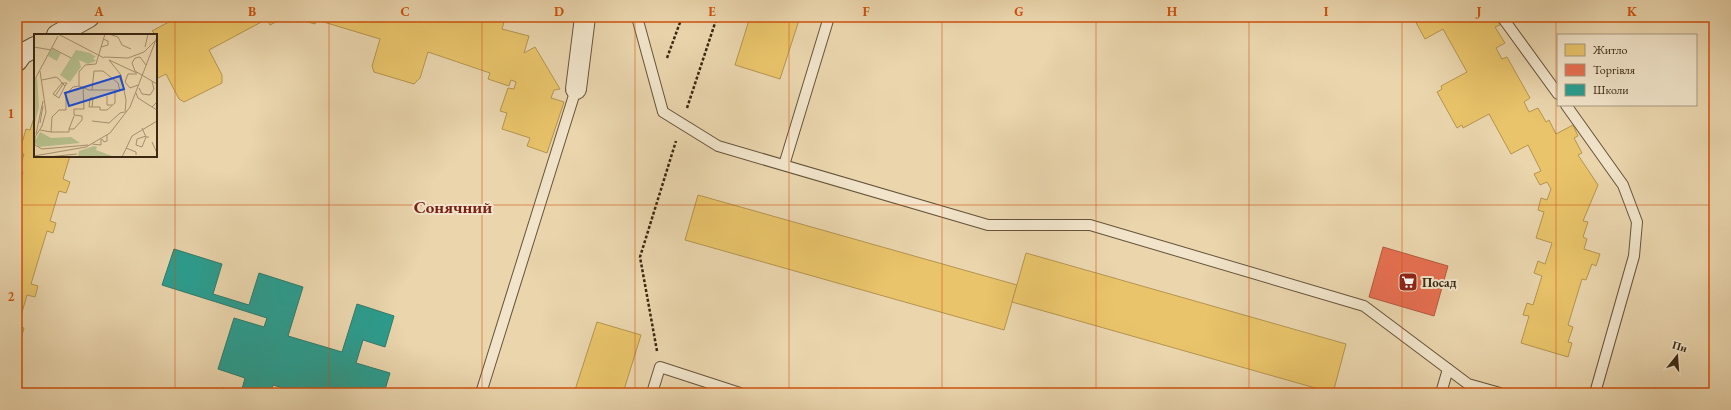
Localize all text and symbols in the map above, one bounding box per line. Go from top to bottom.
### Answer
text: A [93,3,104,20]
text: B [248,3,256,20]
text: C [400,3,410,20]
text: D [554,3,564,20]
text: E [708,3,716,20]
text: F [862,3,870,20]
text: G [1014,3,1024,20]
text: H [1167,3,1178,20]
text: I [1324,3,1329,20]
text: J [1475,3,1482,20]
text: K [1627,3,1638,20]
inset map [34,34,157,157]
legend [1557,34,1697,106]
text: Житло [1592,42,1628,58]
text: Торгівля [1593,62,1636,78]
text: Школи [1593,82,1629,98]
text: 1 [8,105,15,122]
district label: Сонячний [414,196,492,218]
supermarket icon: Посад [1397,271,1419,293]
place label: Посад [1422,274,1457,291]
text: 2 [8,288,15,305]
north arrow [1657,336,1697,376]
text: Пн [1671,338,1690,356]

